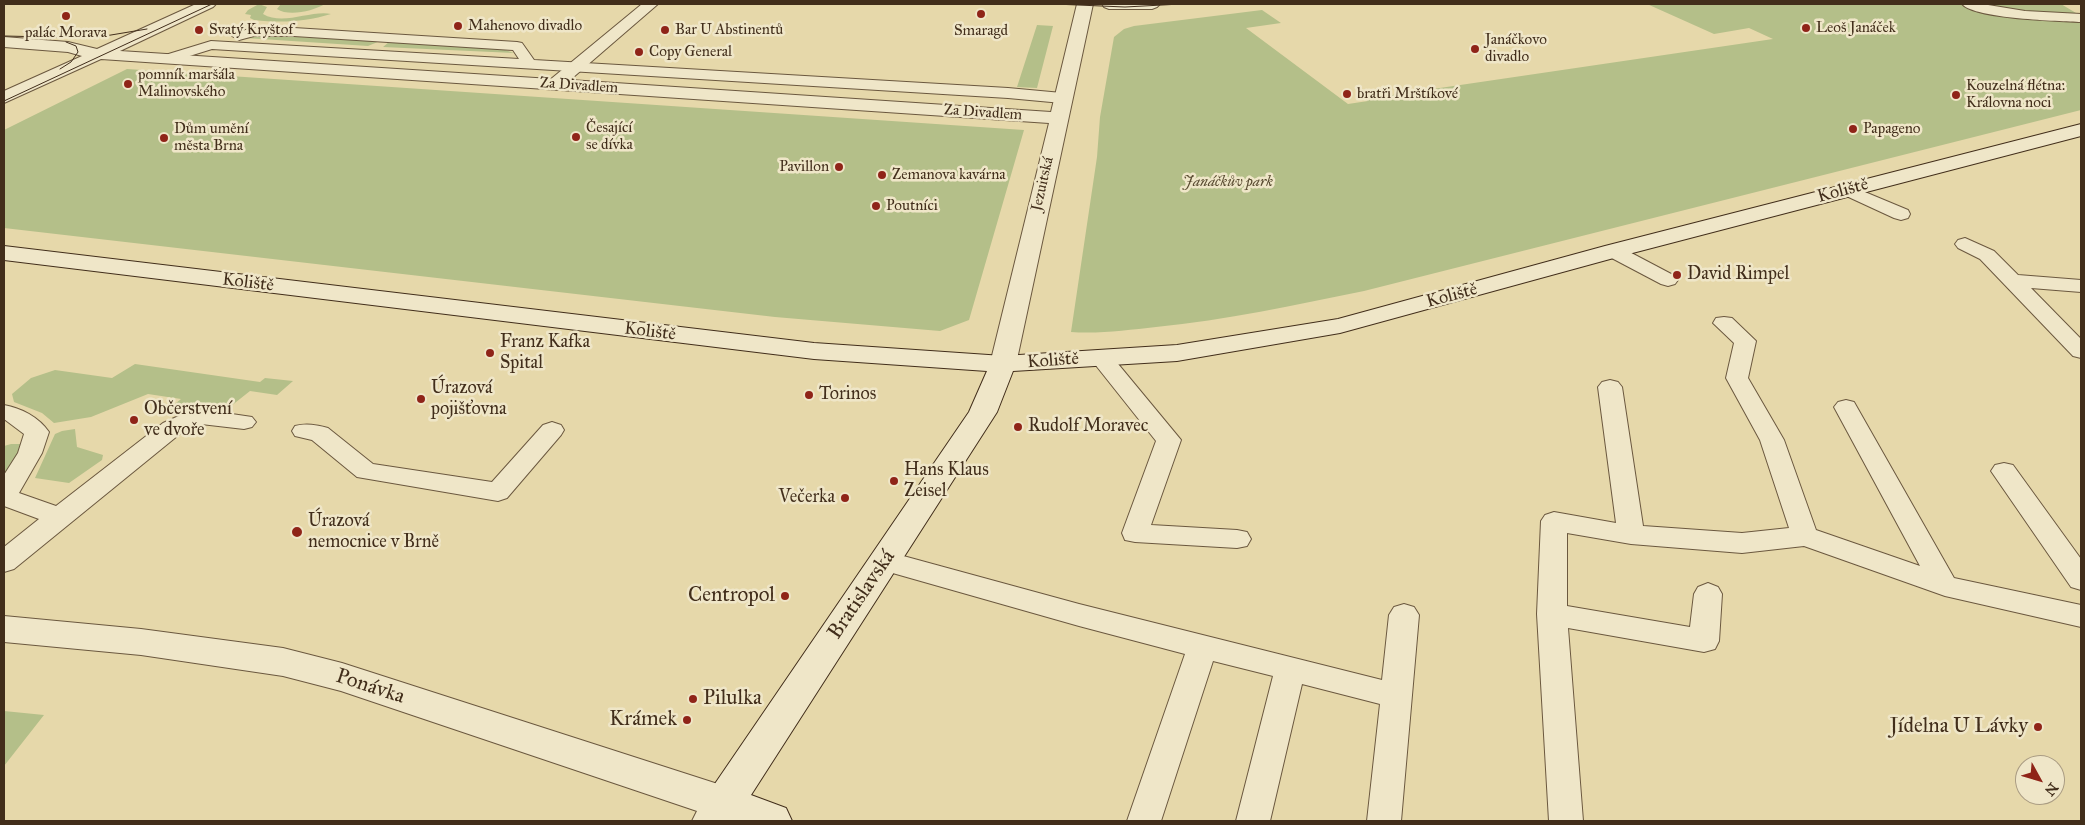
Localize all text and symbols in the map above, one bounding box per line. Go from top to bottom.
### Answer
marker: Smaragd [975,8,987,20]
marker: palác Morava [60,10,72,22]
place label: Mahenovo divadlo [468,17,582,35]
place label: Leoš Janáček [1816,19,1896,37]
marker: Mahenovo divadlo [452,20,464,32]
place label: Svatý Kryštof [209,21,293,39]
place label: Bar U Abstinentů [675,21,783,39]
place label: Smaragd [954,22,1008,40]
marker: Leoš Janáček [1800,22,1812,34]
place label: palác Morava [25,24,107,42]
marker: Svatý Kryštof [193,24,205,36]
marker: Bar U Abstinentů [659,24,671,36]
place label: Janáčkovo divadlo [1485,31,1547,66]
place label: Copy General [649,43,732,61]
marker: Janáčkovo divadlo [1469,43,1481,55]
marker: Copy General [633,46,645,58]
place label: pomník maršála Malinovského [138,66,235,101]
street label: Za Divadlem [539,74,619,98]
place label: Kouzelná flétna: Královna noci [1966,77,2065,112]
marker: pomník maršála Malinovského [122,78,134,90]
place label: bratři Mrštíkové [1357,85,1458,103]
marker: bratři Mrštíkové [1341,88,1353,100]
marker: Kouzelná flétna: Královna noci [1950,89,1962,101]
street label: Za Divadlem [943,101,1023,125]
place label: Česající se dívka [586,119,633,154]
place label: Dům umění města Brna [174,120,249,155]
place label: Papageno [1863,120,1921,138]
marker: Papageno [1847,123,1859,135]
marker: Česající se dívka [570,131,582,143]
marker: Dům umění města Brna [158,132,170,144]
street label: Jezuitská [1028,155,1058,213]
place label: Pavillon [779,158,829,176]
marker: Pavillon [833,161,845,173]
place label: Zemanova kavárna [892,166,1006,184]
marker: Zemanova kavárna [876,169,888,181]
park label: Janáčkův park [1183,173,1273,191]
street label: Koliště [1815,174,1871,208]
place label: Poutníci [886,197,938,215]
marker: Poutníci [870,200,882,212]
place label: David Rimpel [1687,264,1789,286]
street label: Koliště [221,269,275,297]
marker: David Rimpel [1671,269,1683,281]
street label: Koliště [1424,279,1480,313]
street label: Koliště [623,318,677,346]
place label: Franz Kafka Spital [500,332,590,374]
marker: Franz Kafka Spital [484,347,496,359]
street label: Koliště [1026,348,1080,374]
place label: Úrazová pojišťovna [431,378,507,420]
place label: Torinos [819,384,876,406]
marker: Torinos [803,389,815,401]
marker: Úrazová pojišťovna [415,393,427,405]
place label: Občerstvení ve dvoře [144,399,232,442]
marker: Občerstvení ve dvoře [128,414,140,426]
place label: Rudolf Moravec [1028,416,1148,438]
marker: Rudolf Moravec [1012,421,1024,433]
place label: Hans Klaus Zeisel [904,460,989,502]
marker: Hans Klaus Zeisel [888,475,900,487]
place label: Večerka [779,487,835,509]
marker: Večerka [839,492,851,504]
place label: Úrazová nemocnice v Brně [308,511,439,554]
marker: Úrazová nemocnice v Brně [290,525,304,539]
street label: Bratislavská [823,546,901,644]
place label: Centropol [688,583,775,609]
marker: Centropol [779,590,791,602]
street label: Ponávka [332,664,408,710]
place label: Pilulka [703,686,762,712]
marker: Pilulka [687,693,699,705]
place label: Krámek [609,707,677,733]
marker: Krámek [681,714,693,726]
place label: Jídelna U Lávky [1890,714,2028,740]
marker: Jídelna U Lávky [2032,721,2044,733]
north arrow [2015,755,2065,805]
text: N [2041,779,2062,799]

